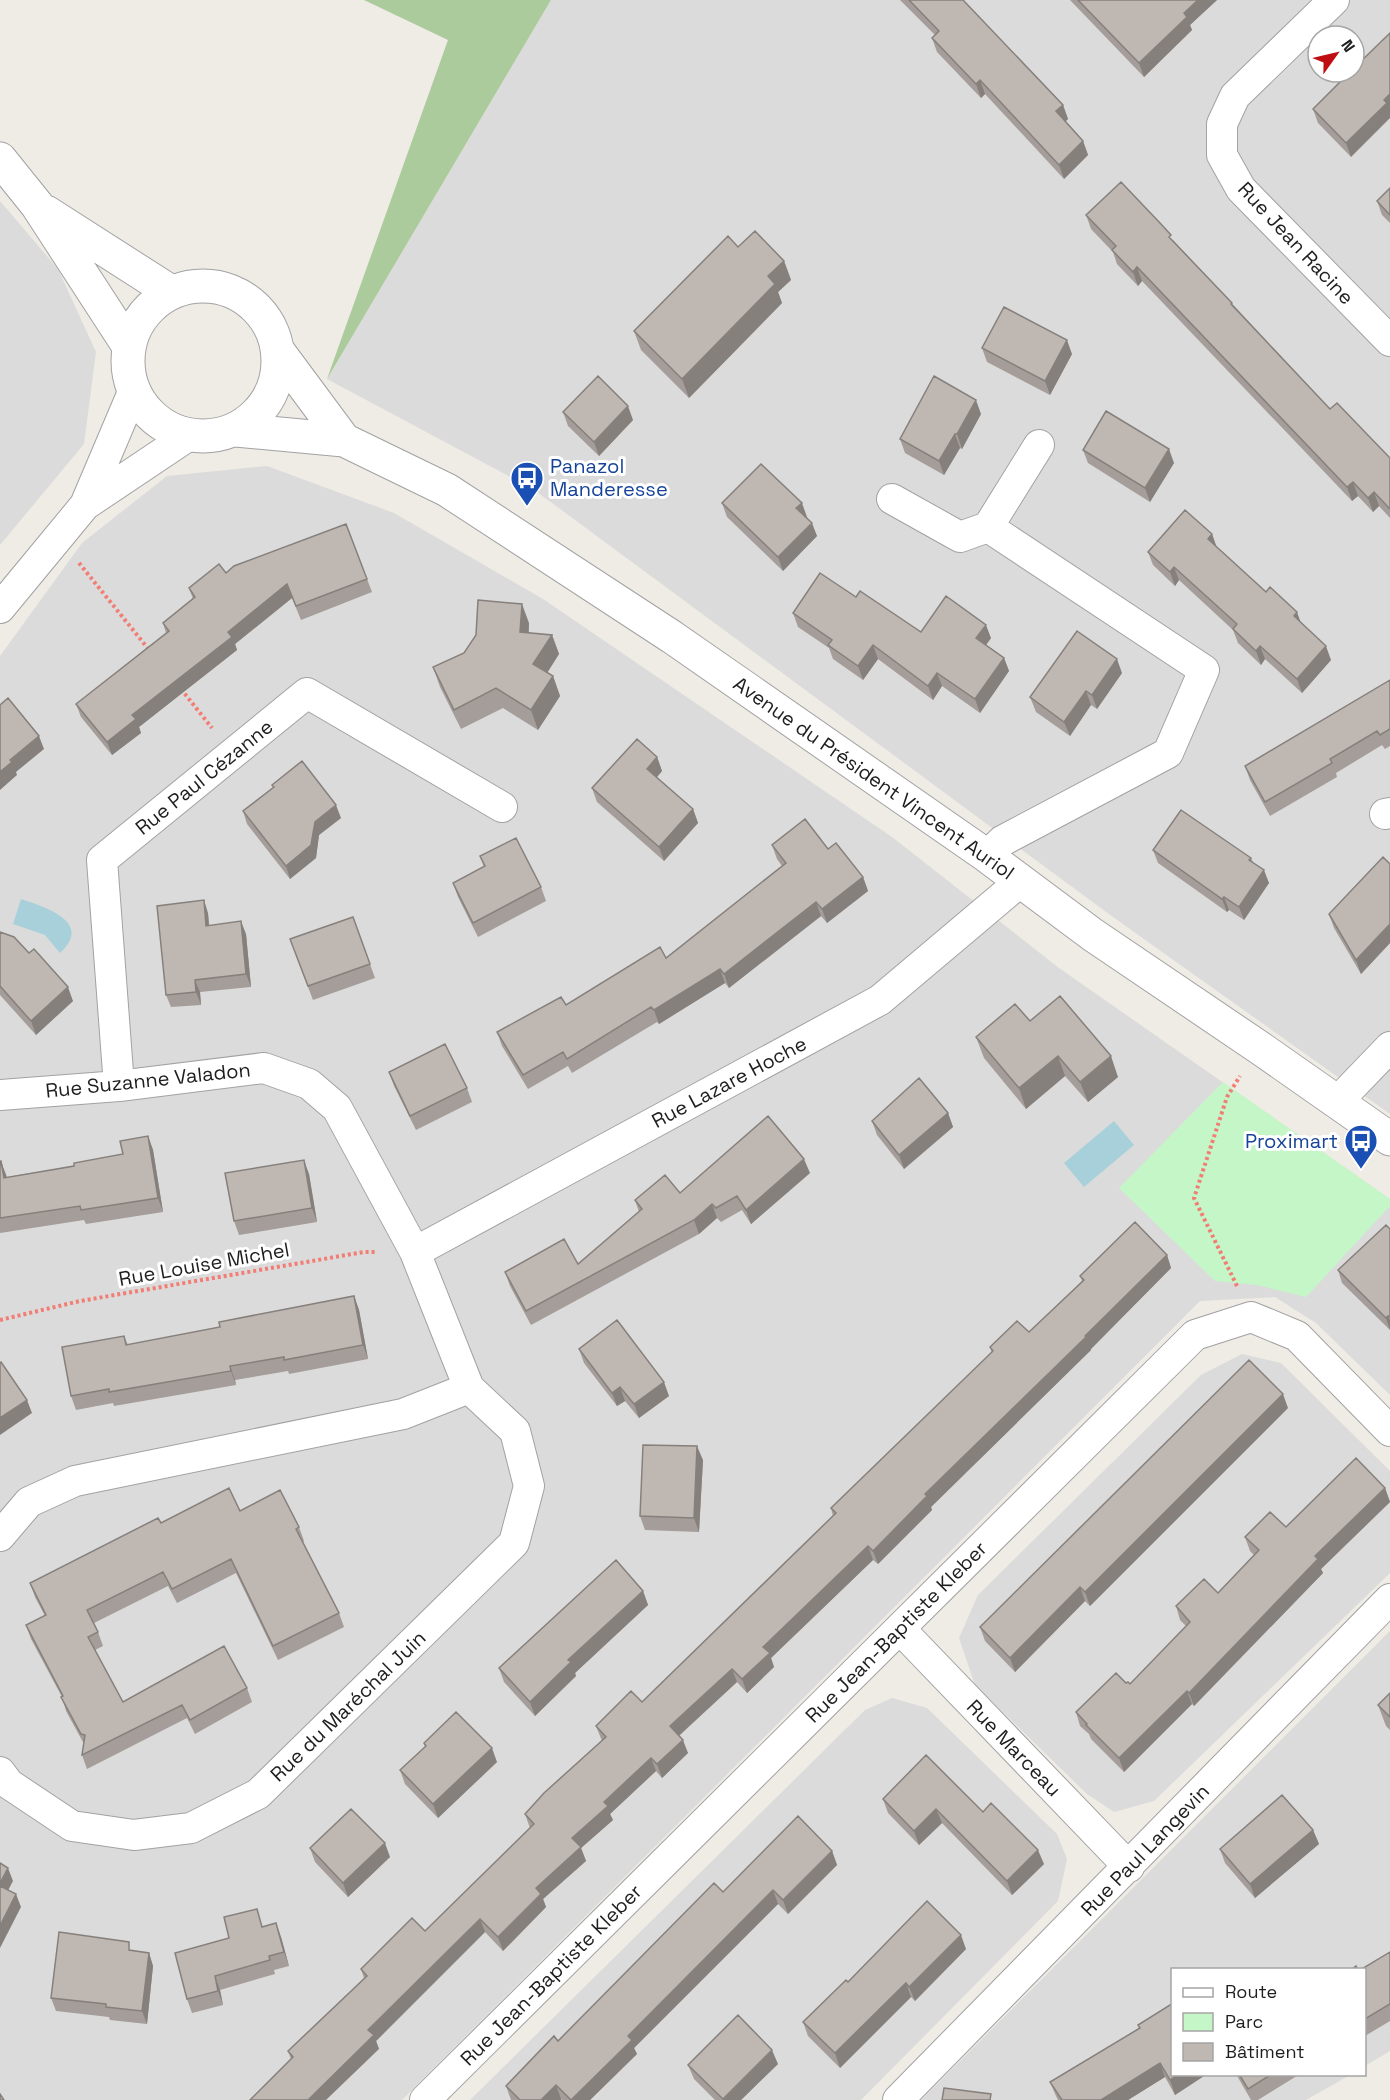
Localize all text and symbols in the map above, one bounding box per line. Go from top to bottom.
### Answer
north arrow [1306,24,1366,84]
text: N [1336,36,1360,56]
street label: Rue Jean Racine [1232,176,1360,310]
place label: Panazol Manderesse [550,453,668,502]
bus stop icon: Panazol Manderesse [509,460,545,507]
street label: Avenue du Président Vincent Auriol [728,671,1020,885]
street label: Rue Paul Cézanne [130,713,278,841]
street label: Rue Lazare Hoche [647,1030,811,1134]
street label: Rue Suzanne Valadon [44,1056,252,1104]
bus stop icon: Proximart [1343,1123,1379,1170]
place label: Proximart [1245,1128,1338,1154]
street label: Rue Louise Michel [117,1236,291,1292]
street label: Rue Jean-Baptiste Kleber [800,1536,992,1728]
street label: Rue du Maréchal Juin [265,1625,431,1787]
street label: Rue Marceau [961,1694,1067,1802]
street label: Rue Paul Langevin [1075,1778,1215,1922]
street label: Rue Jean-Baptiste Kleber [455,1879,647,2071]
legend [1171,1968,1366,2076]
text: Route [1225,1980,1277,2003]
text: Parc [1225,2010,1263,2033]
text: Bâtiment [1225,2040,1305,2063]

